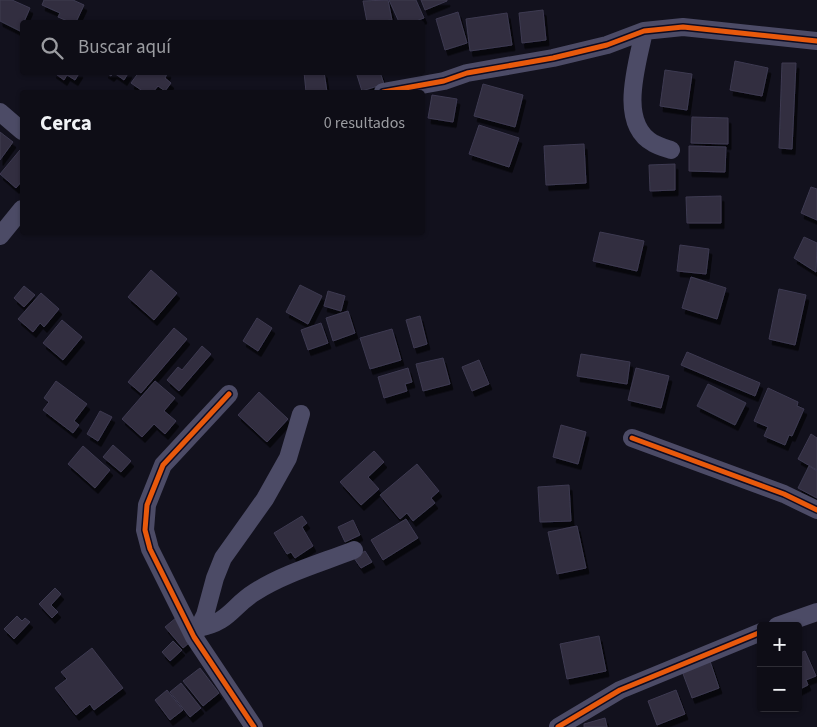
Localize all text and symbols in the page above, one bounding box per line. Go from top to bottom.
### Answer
search box [20,20,425,75]
icon: search [38,34,66,62]
text: Buscar aquí [78,34,171,61]
text: Cerca [40,108,92,138]
text: 0 resultados [324,112,405,134]
map controls [757,622,802,712]
button: + [757,622,802,667]
button: − [757,667,802,712]

